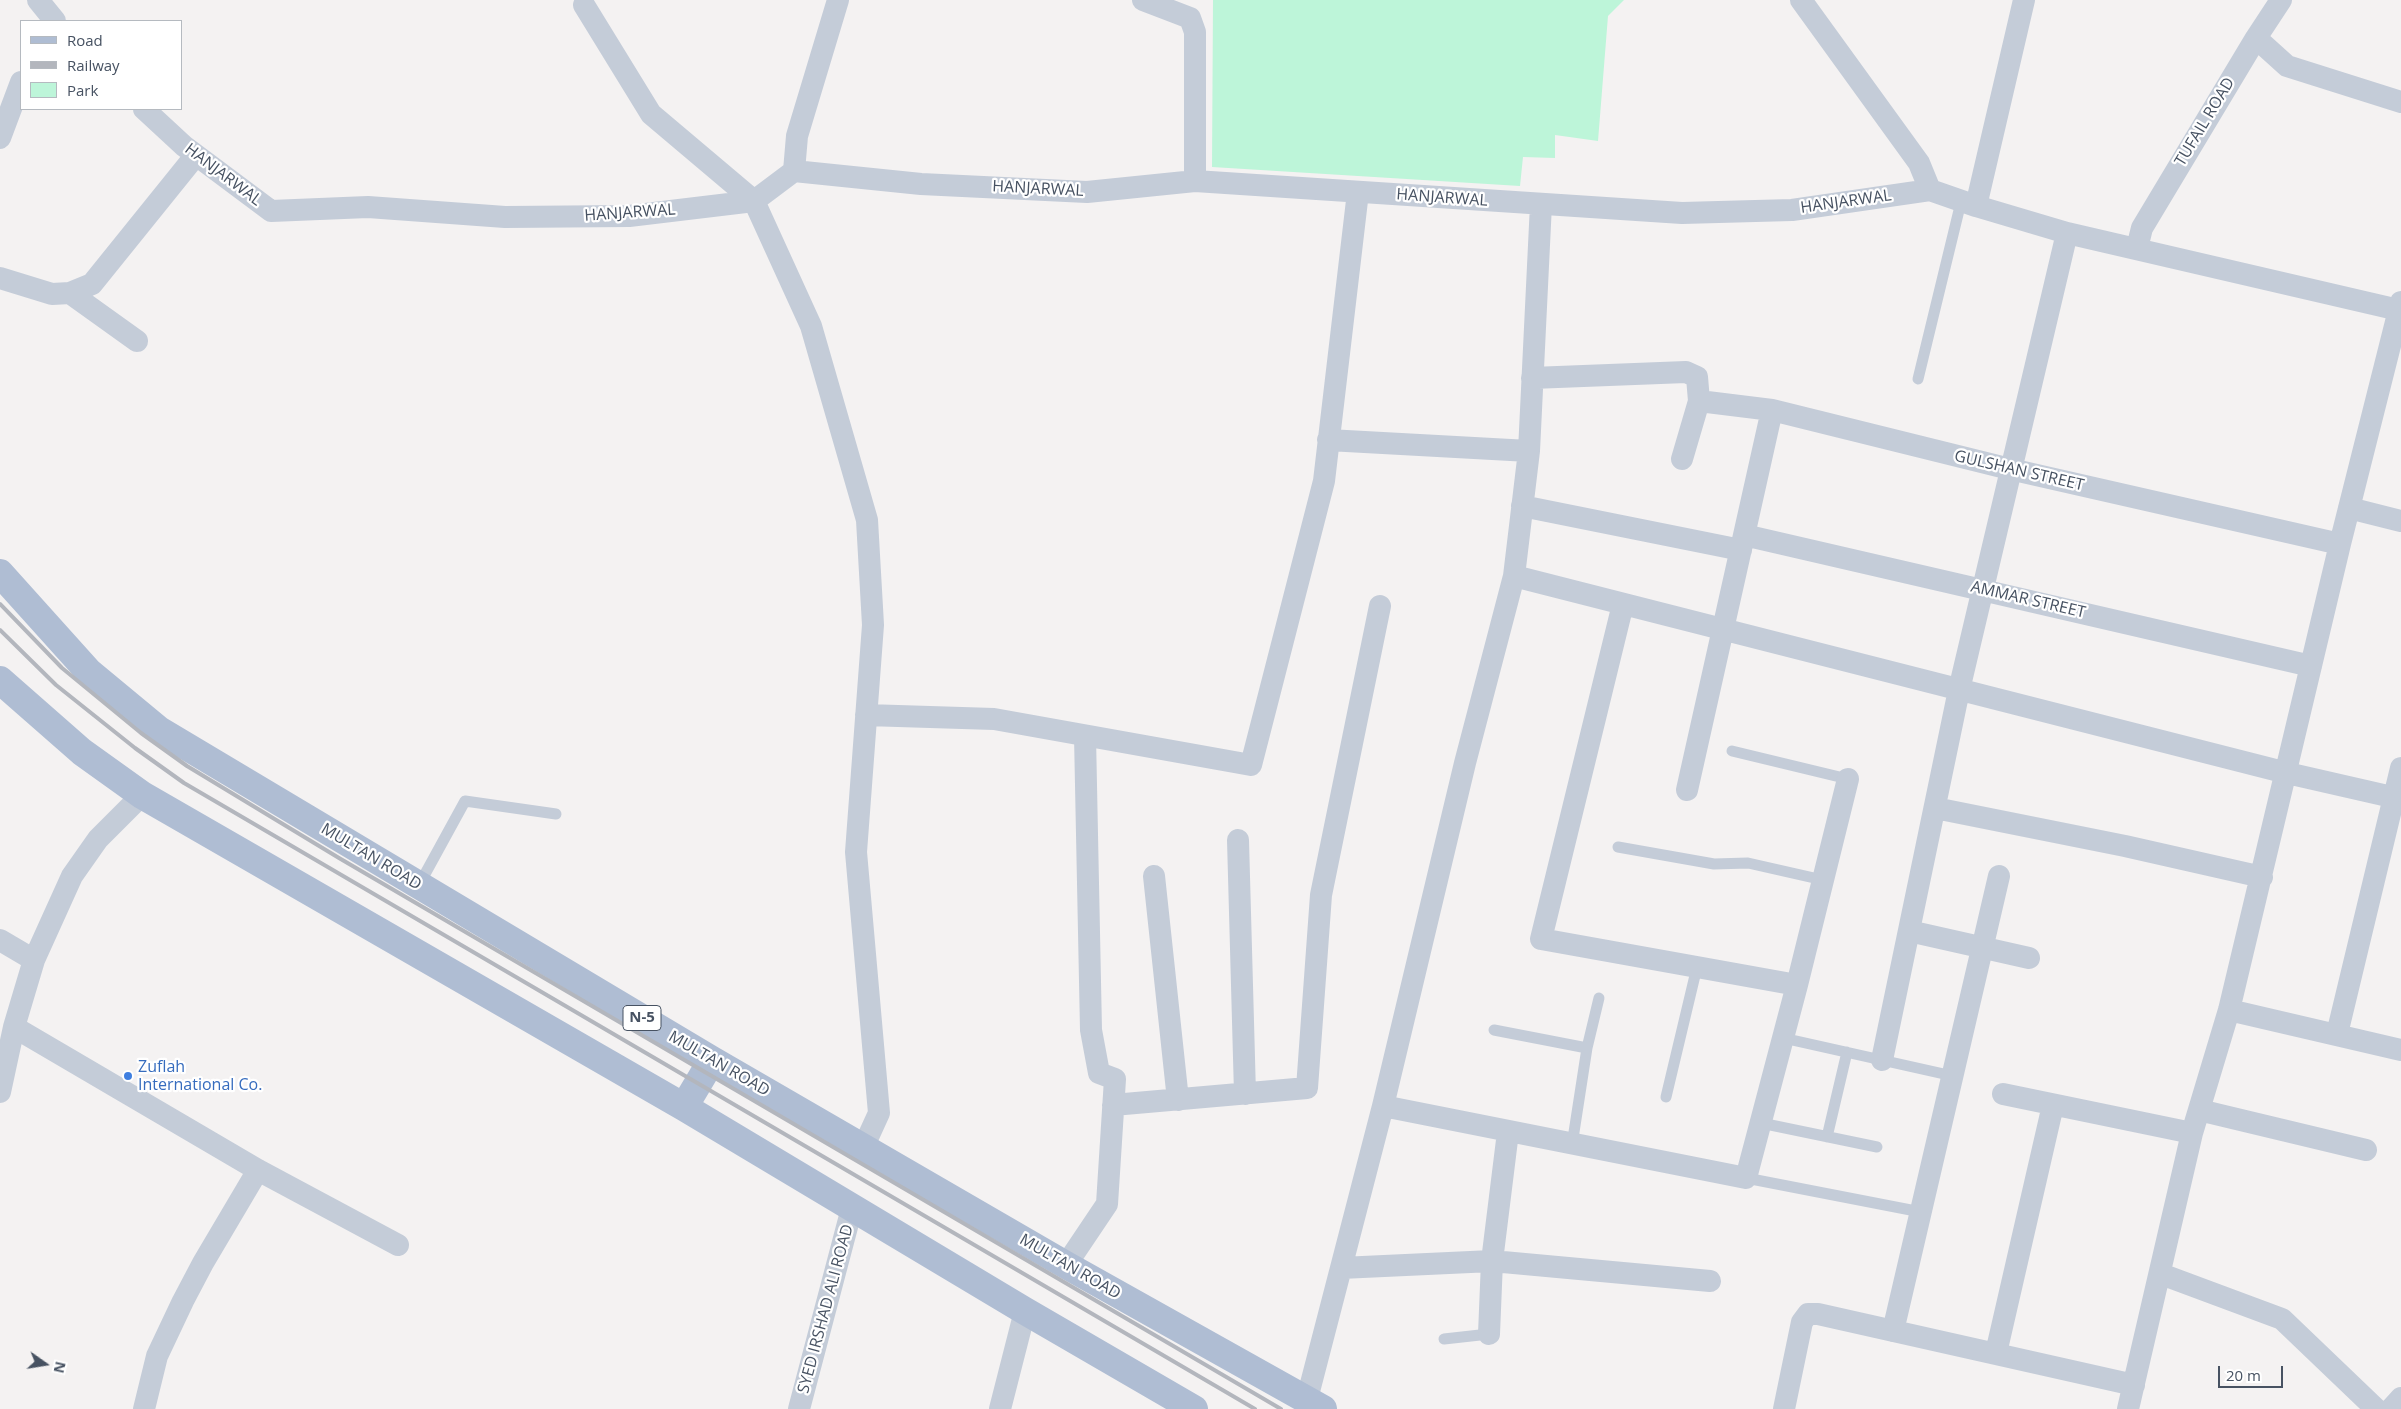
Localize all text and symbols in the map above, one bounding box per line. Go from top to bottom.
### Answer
legend [20,20,182,110]
text: Road [67,30,103,50]
text: Railway [67,55,120,75]
street label: TUFAIL ROAD [2171,74,2239,170]
text: Park [67,80,98,100]
street label: HANJARWAL [181,140,265,210]
street label: HANJARWAL [992,177,1084,201]
street label: HANJARWAL [1396,185,1488,211]
street label: HANJARWAL [1799,186,1893,218]
street label: HANJARWAL [584,200,676,226]
street label: GULSHAN STREET [1952,447,2086,495]
street label: AMMAR STREET [1969,577,2087,623]
street label: MULTAN ROAD [317,820,425,894]
road number: N-5 [623,1006,661,1030]
street label: MULTAN ROAD [665,1027,773,1101]
place label: Zuflah International Co. [138,1057,262,1095]
marker: Zuflah International Co. [122,1070,134,1082]
street label: SYED IRSHAD ALI ROAD [794,1222,858,1396]
street label: MULTAN ROAD [1016,1230,1124,1304]
north arrow [20,1339,70,1389]
scale bar [2221,1356,2286,1388]
text: N [50,1360,71,1375]
text: 20 m [2226,1365,2261,1385]

